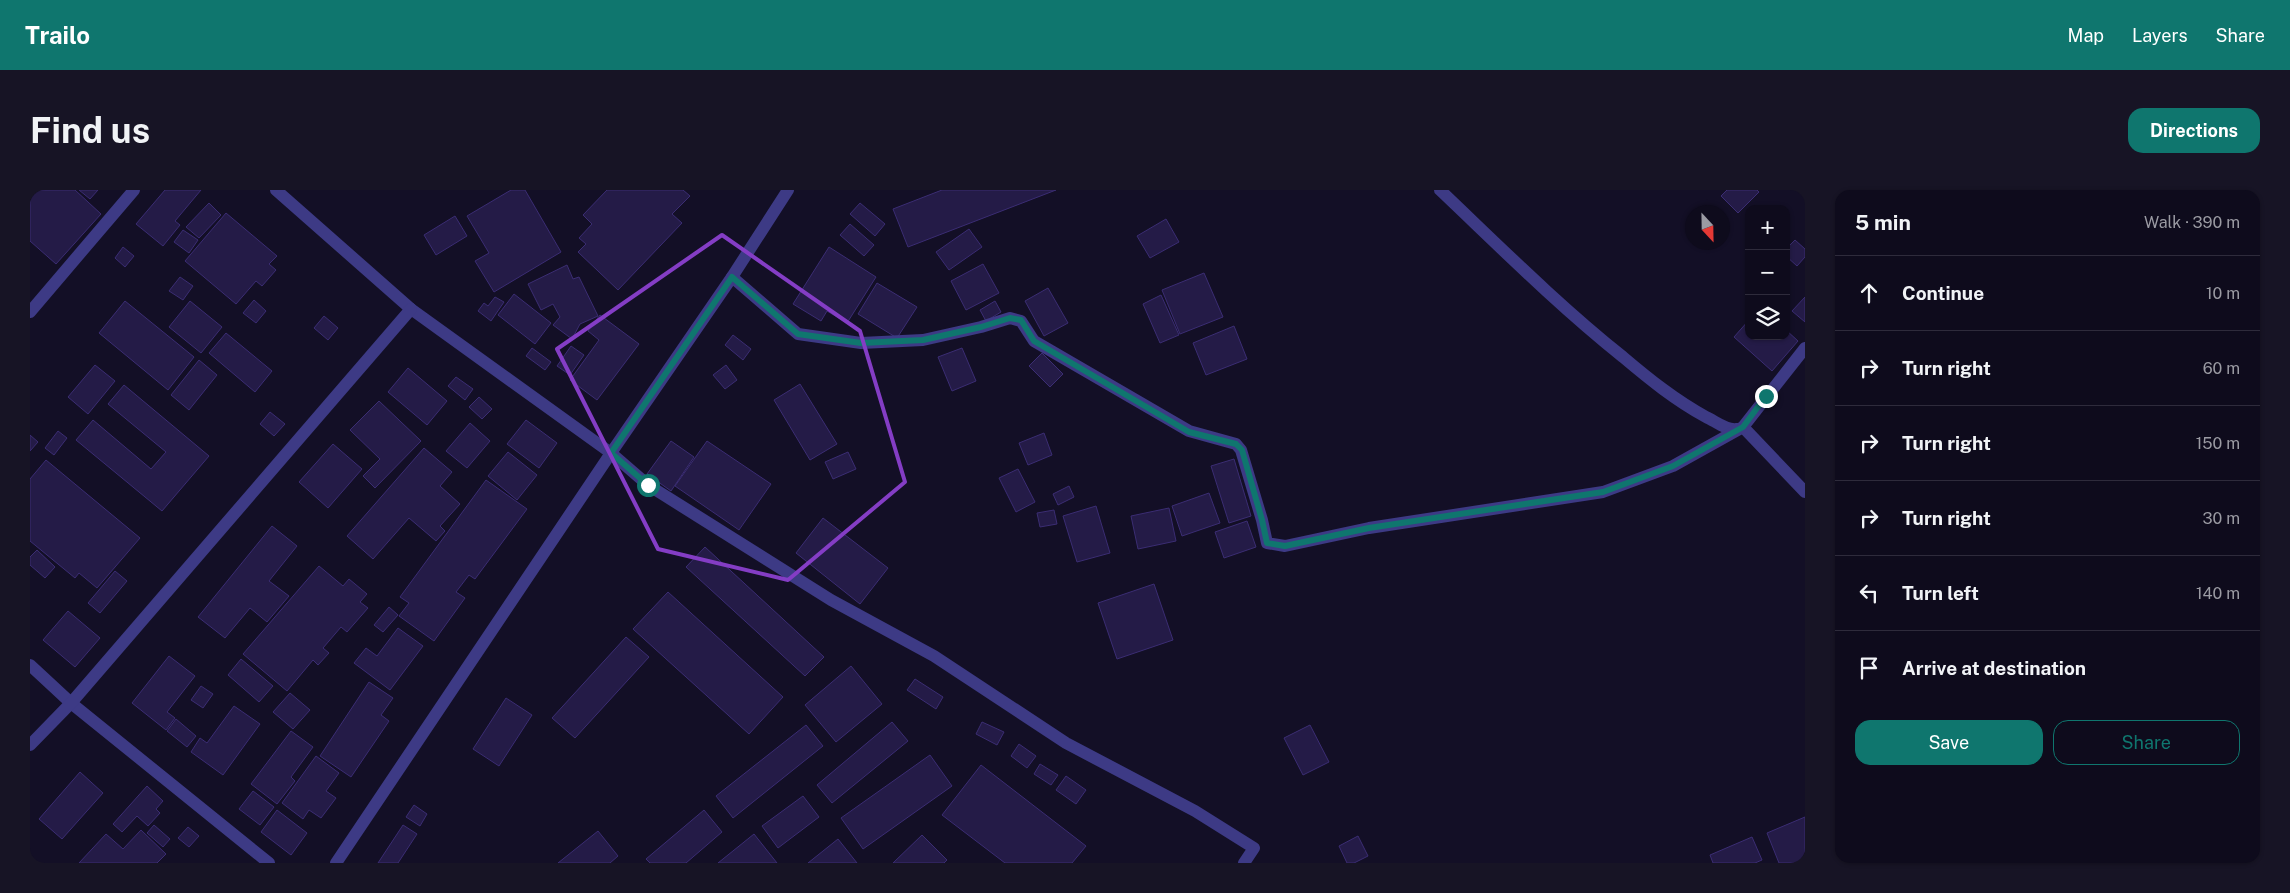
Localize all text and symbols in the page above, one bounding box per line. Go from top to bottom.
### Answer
text: Trailo [25,21,90,49]
text: Map [2068,25,2104,46]
text: Layers [2132,25,2188,46]
text: Share [2216,25,2265,46]
button: Directions [2128,108,2260,153]
text: Find us [30,110,150,151]
north arrow [1685,205,1730,250]
map controls [1745,205,1790,340]
button: + [1745,205,1790,250]
text: 5 min [1855,210,1911,235]
text: Walk · 390 m [2144,213,2240,232]
button: − [1745,250,1790,295]
icon: ahead [1855,279,1883,307]
text: Continue [1902,282,1984,304]
text: 10 m [2206,284,2240,303]
button: layers [1745,295,1790,340]
icon: right [1855,354,1883,382]
text: Turn right [1902,357,1991,379]
text: 60 m [2203,359,2240,378]
route end [1755,385,1778,408]
icon: right [1855,429,1883,457]
text: Turn right [1902,432,1991,454]
text: 150 m [2196,434,2240,453]
route start [637,474,660,497]
icon: right [1855,504,1883,532]
text: Turn right [1902,507,1991,529]
text: 30 m [2203,509,2240,528]
icon: left [1855,579,1883,607]
text: Turn left [1902,582,1979,604]
text: 140 m [2196,584,2240,603]
icon: arrive [1855,654,1883,682]
text: Arrive at destination [1902,657,2086,679]
button: Save [1855,720,2043,765]
button: Share [2053,720,2240,765]

